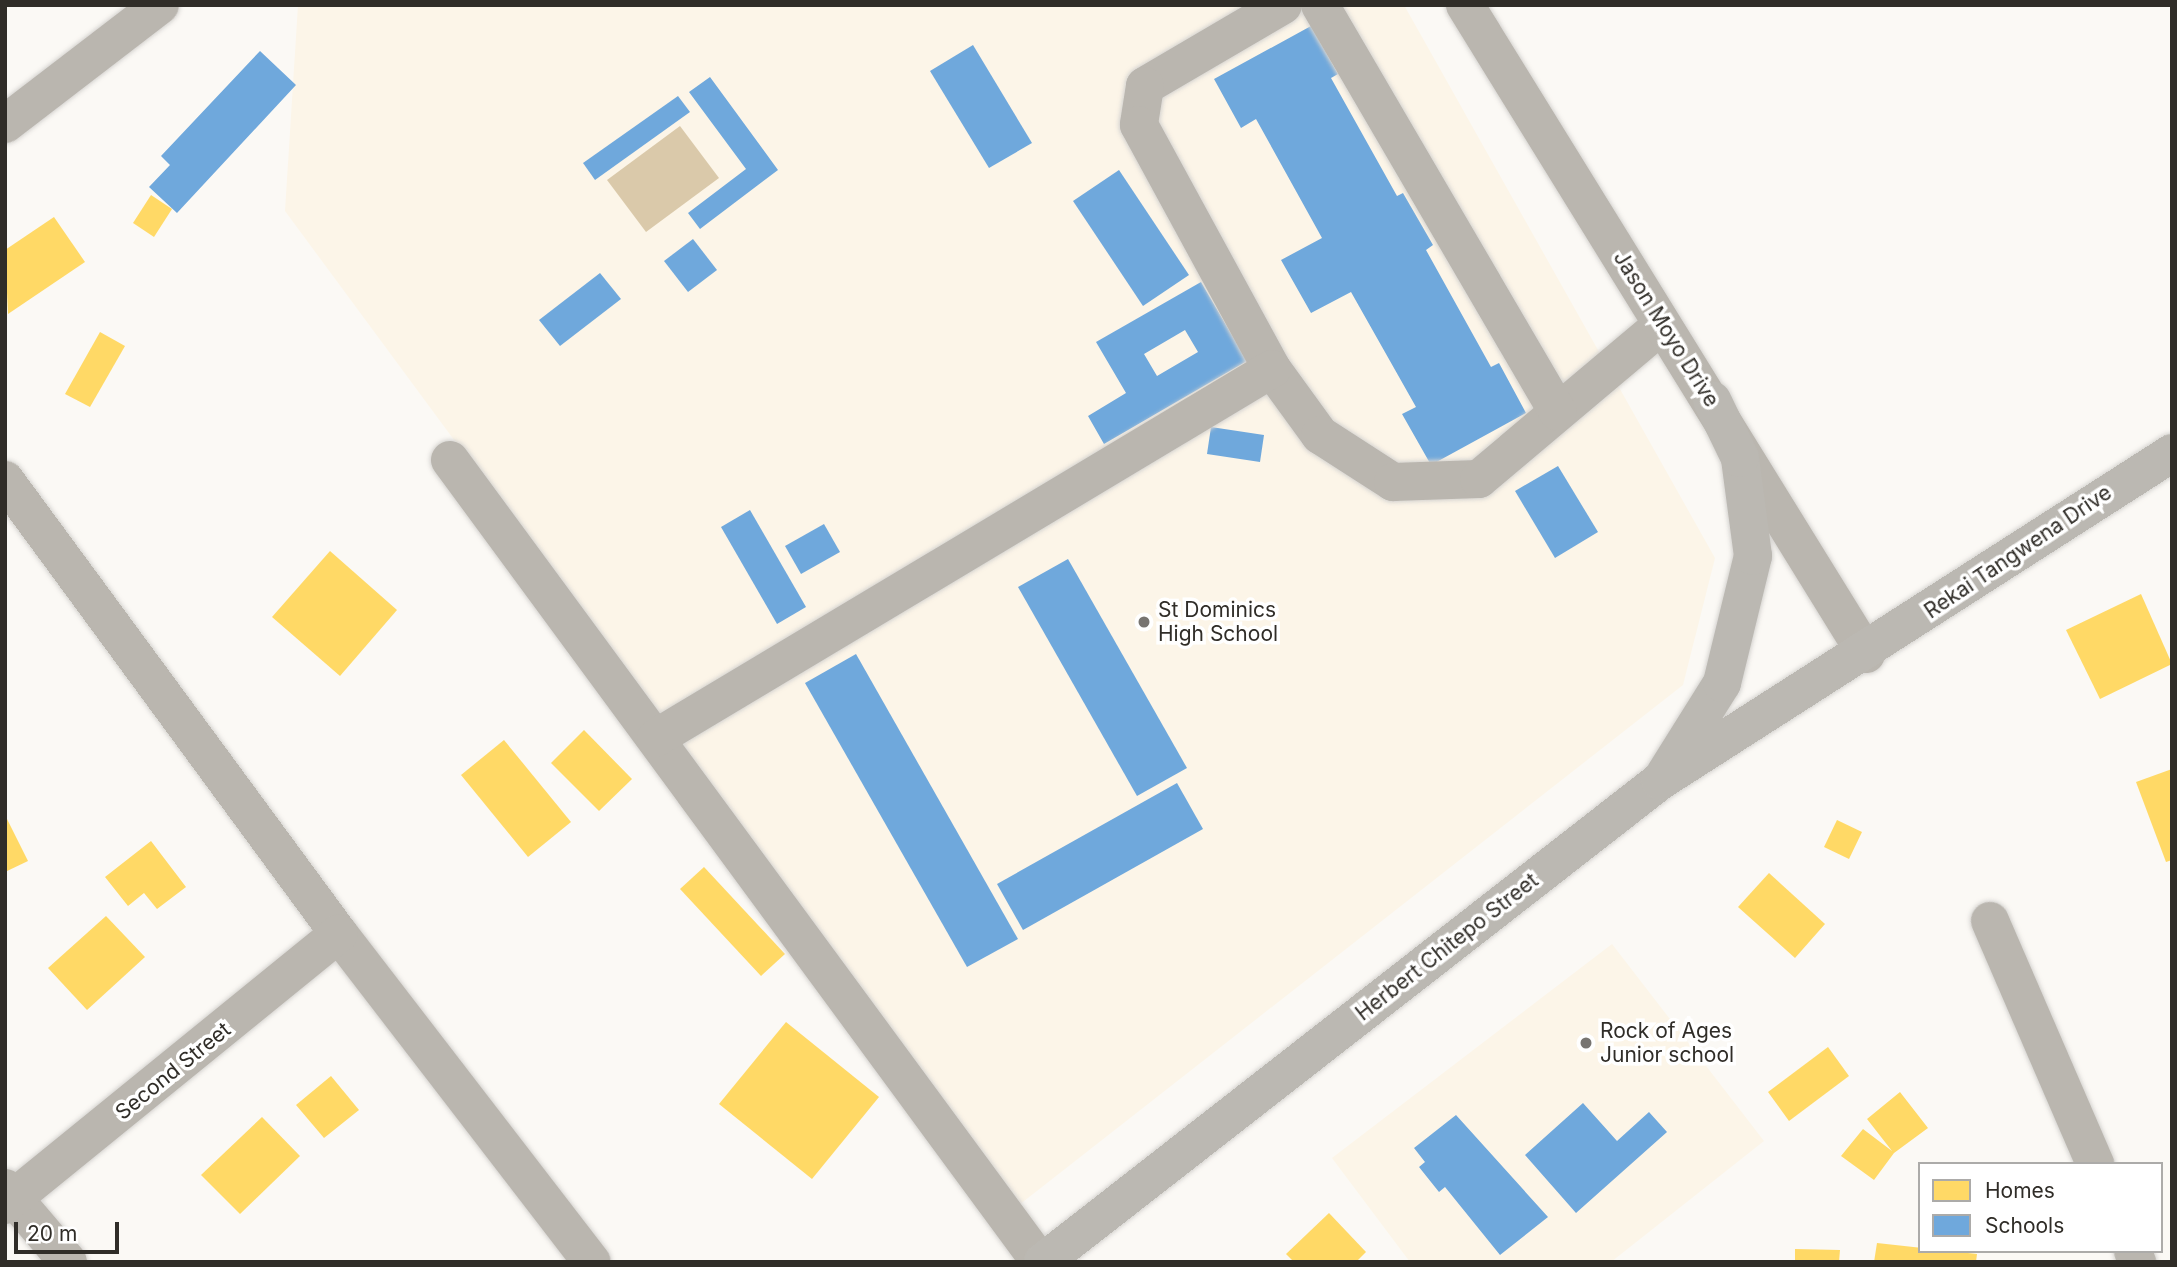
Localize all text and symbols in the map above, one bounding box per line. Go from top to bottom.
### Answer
street label: Jason Moyo Drive [1608,246,1724,412]
street label: Rekai Tangwena Drive [1920,480,2116,624]
place label: St Dominics High School [1158,597,1278,647]
marker: St Dominics High School [1136,614,1152,630]
street label: Herbert Chitepo Street [1351,868,1543,1026]
street label: Second Street [110,1017,236,1125]
place label: Rock of Ages Junior school [1600,1018,1734,1068]
marker: Rock of Ages Junior school [1578,1035,1594,1051]
legend [1918,1162,2163,1253]
text: Homes [1985,1178,2055,1203]
scale bar [18,1208,122,1252]
text: Schools [1985,1213,2064,1238]
text: 20 m [27,1221,77,1246]

